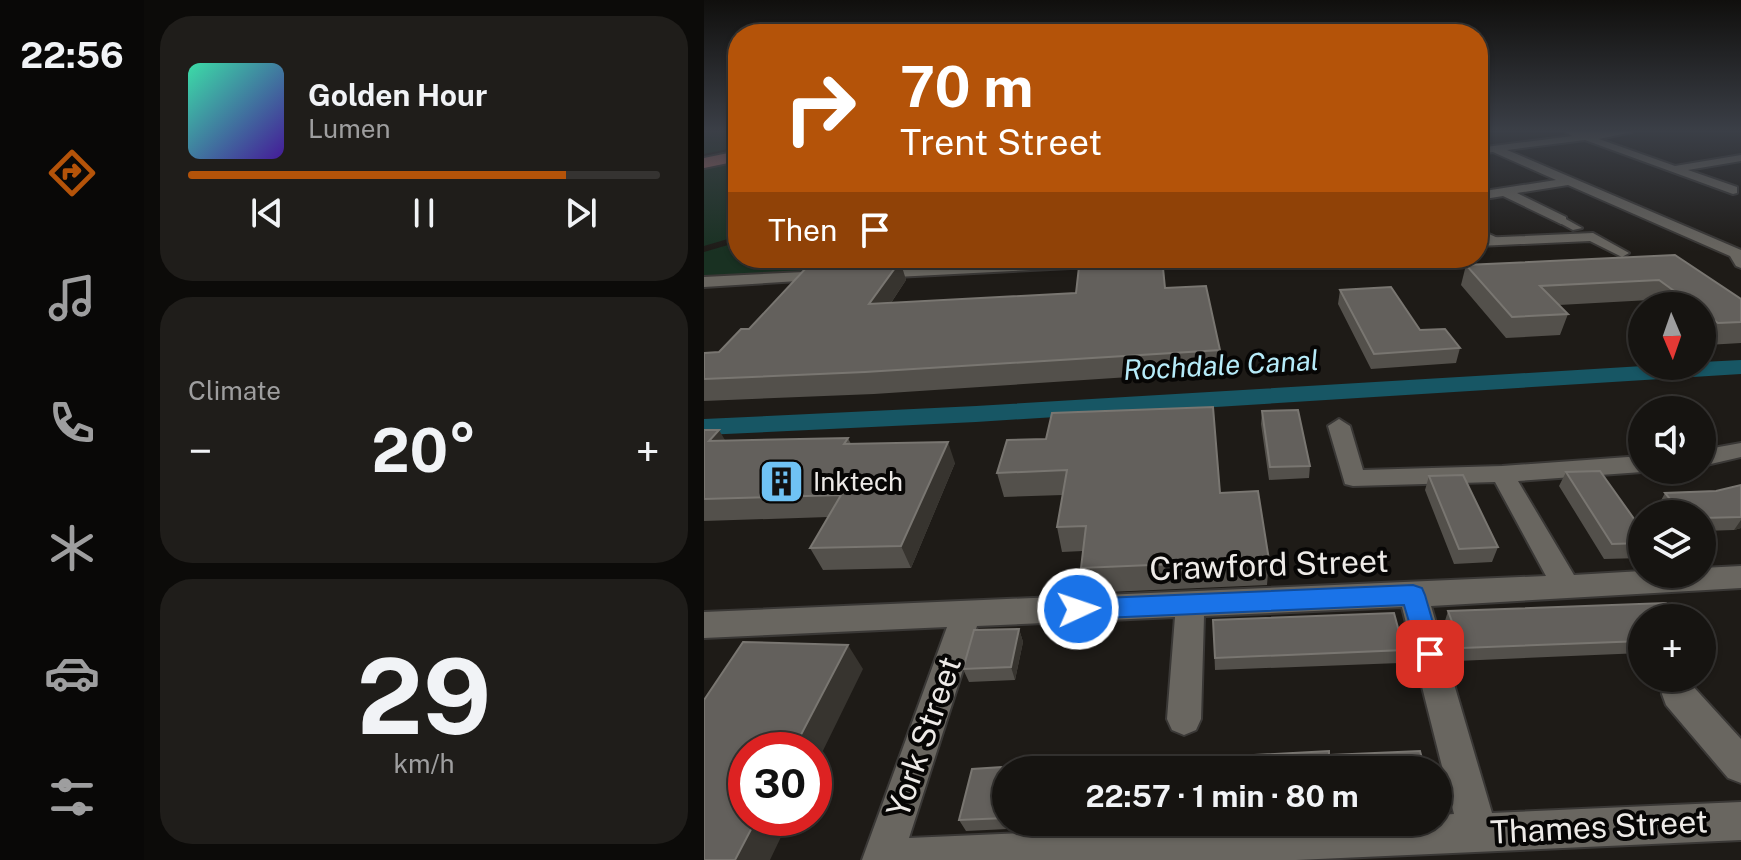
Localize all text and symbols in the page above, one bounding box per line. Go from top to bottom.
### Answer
text: 22:56 [20,34,124,76]
text: 70 m [900,54,1033,120]
icon: right [768,56,872,160]
text: Golden Hour [308,77,487,113]
text: Lumen [308,113,391,144]
text: Trent Street [900,121,1102,163]
icon: directions [44,145,100,201]
icon: previous [245,191,289,235]
icon: pause [402,191,446,235]
icon: next [559,191,603,235]
icon: arrive [853,208,897,252]
text: Then [768,212,837,248]
icon: music [44,270,100,326]
north arrow [1628,292,1716,380]
map controls [1628,292,1716,692]
water label: Rochdale Canal [1122,343,1320,386]
text: Climate [188,375,281,406]
icon: phone [44,395,100,451]
button: sound [1628,396,1716,484]
text: 20° [371,415,477,486]
text: − [188,425,212,477]
text: + [636,425,660,477]
building icon: Inktech [758,458,806,506]
place label: Inktech [813,466,903,497]
button: layers [1628,500,1716,588]
icon: climate [44,520,100,576]
street label: Crawford Street [1149,542,1389,587]
position arrow [1036,567,1120,651]
button: + [1628,604,1716,692]
pin [1396,620,1464,688]
icon: arrive [1408,632,1452,676]
text: 29 [357,635,491,757]
icon: car [44,645,100,701]
street label: York Street [879,652,968,822]
speed limit sign: 30 [728,732,832,836]
text: km/h [393,748,455,779]
icon: filters [44,769,100,825]
text: 22:57 · 1 min · 80 m [1086,778,1359,814]
street label: Thames Street [1489,802,1709,851]

